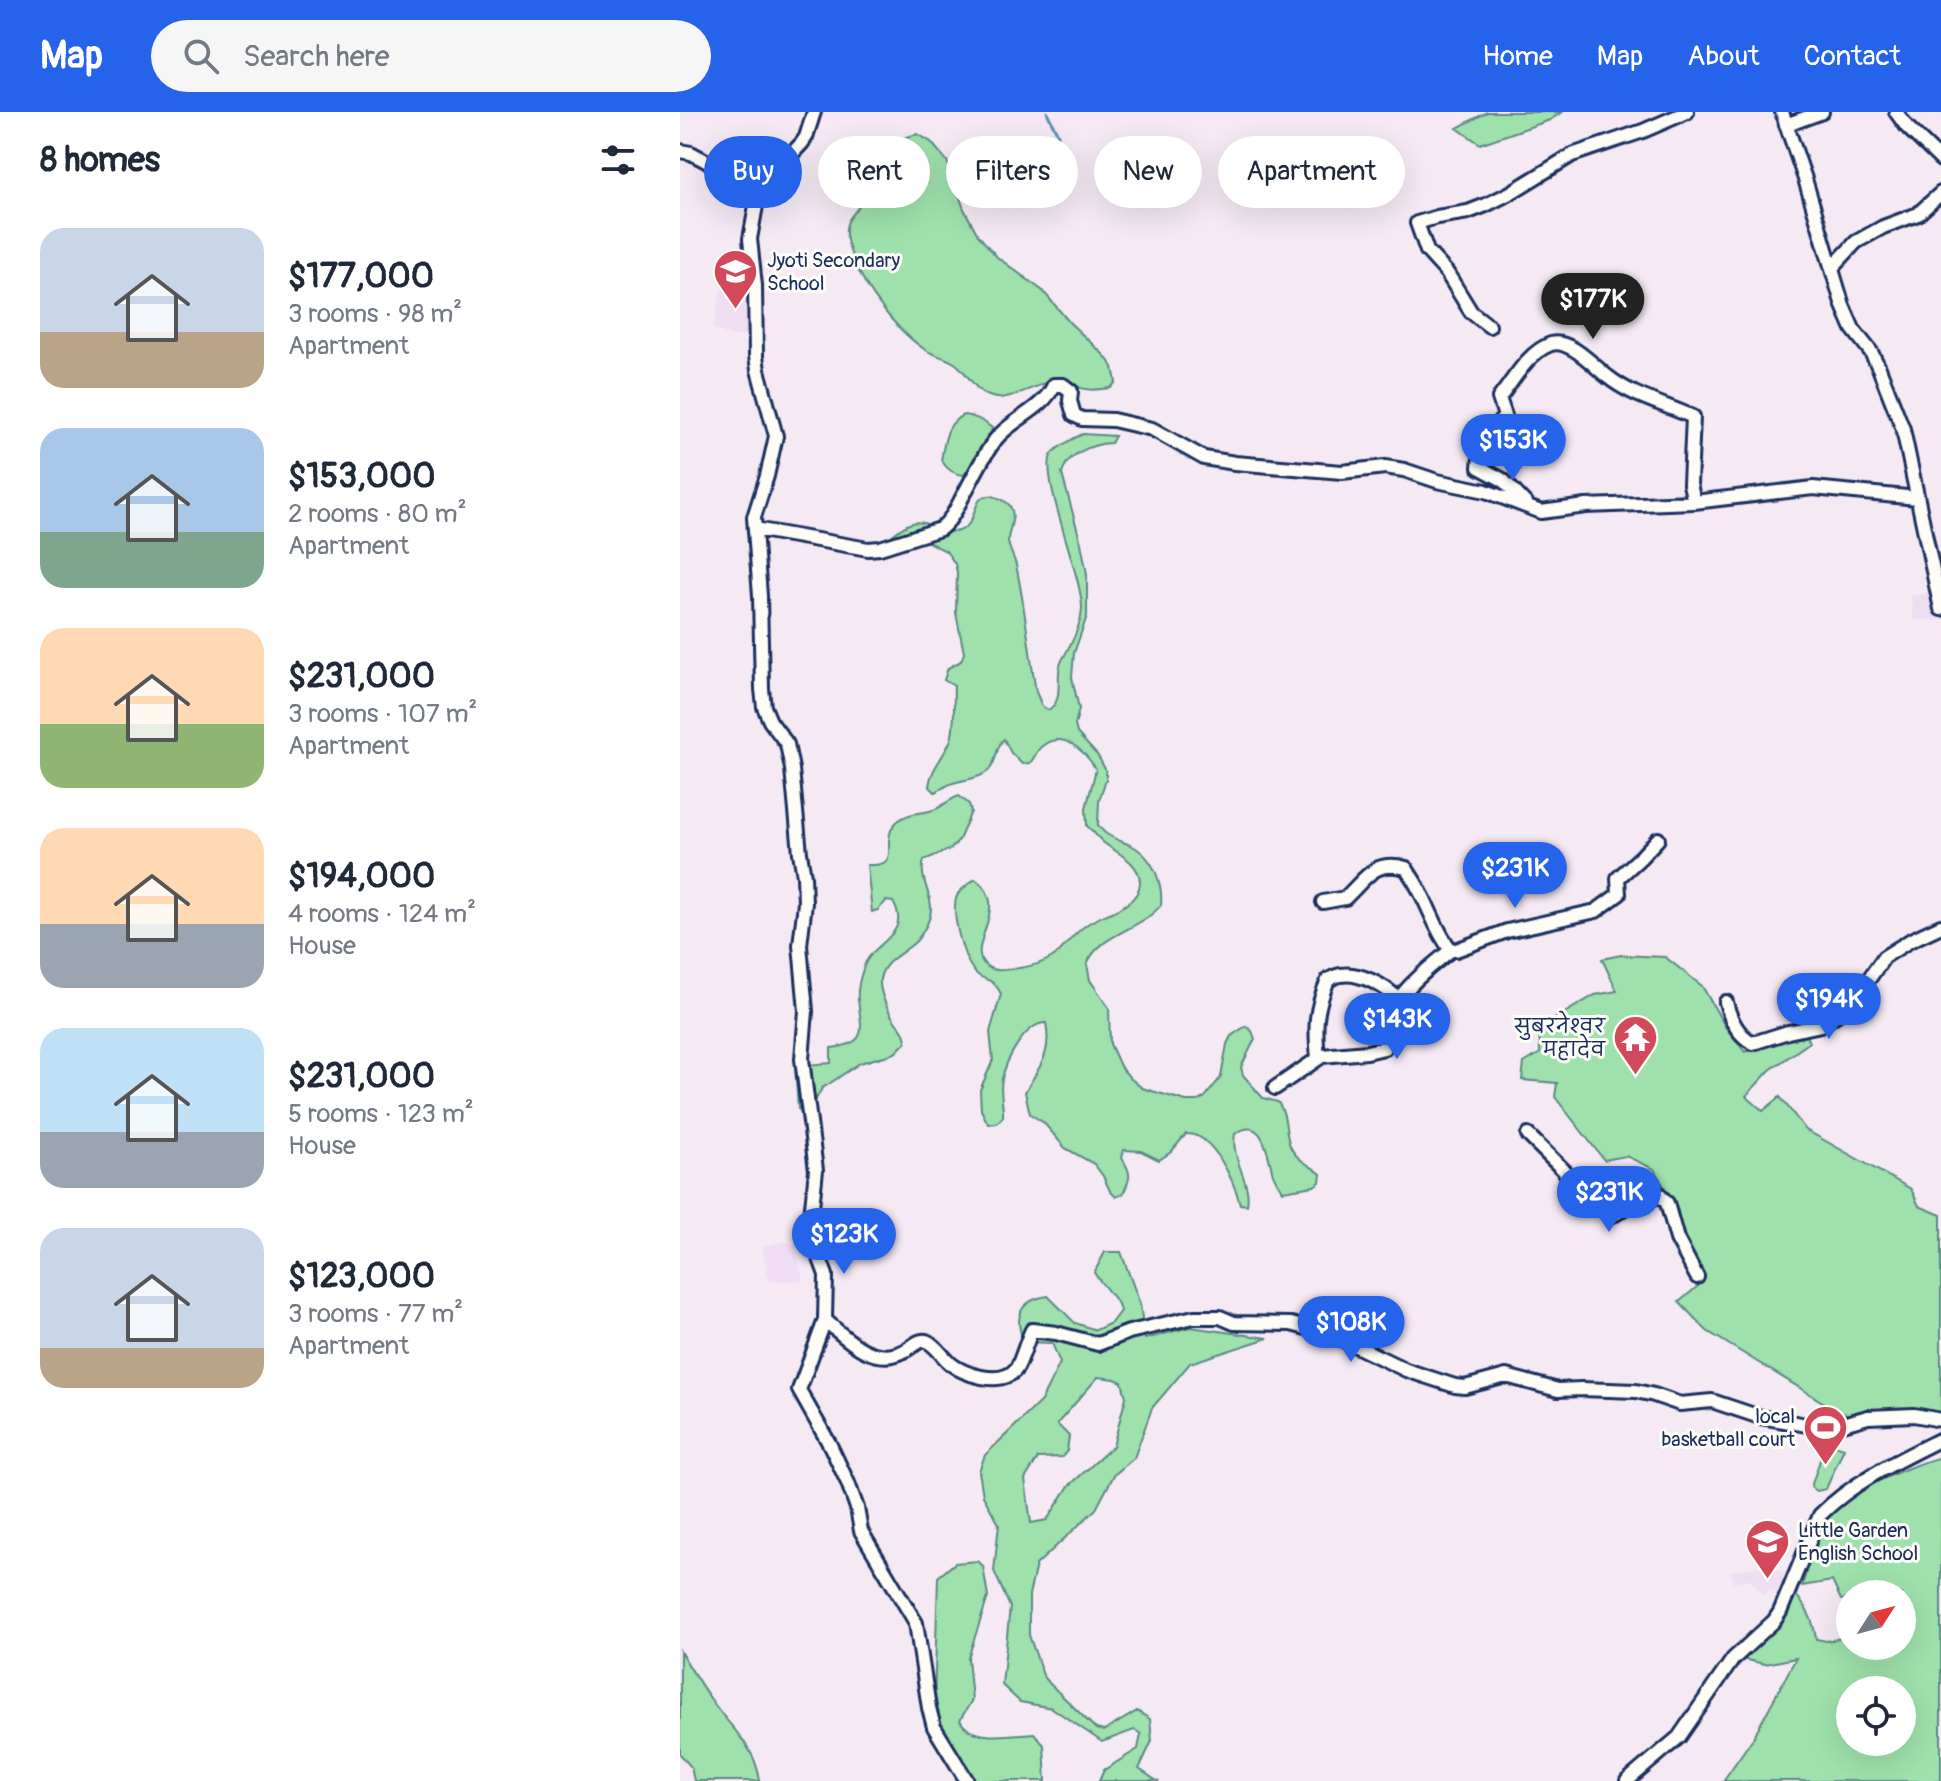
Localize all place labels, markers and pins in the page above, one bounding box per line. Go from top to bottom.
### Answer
school or university icon: Jyoti Secondary School [712,248,760,311]
place label: Jyoti Secondary School [767,248,901,296]
pin: $177K [1537,273,1649,341]
pin: $153K [1457,414,1569,482]
pin: $231K [1459,842,1571,910]
pin: $194K [1773,973,1885,1041]
pin: $143K [1341,993,1453,1061]
place label: सुबरनेश्वर महादेव [1513,1010,1607,1062]
temple icon: सुबरनेश्वर महादेव [1612,1014,1660,1077]
pin: $231K [1553,1166,1665,1234]
pin: $123K [788,1208,900,1276]
pin: $108K [1295,1296,1407,1364]
place label: local basketball court [1662,1404,1796,1452]
sports icon: local basketball court [1802,1404,1850,1467]
school or university icon: Little Garden English School [1743,1518,1791,1581]
place label: Little Garden English School [1798,1518,1918,1566]

